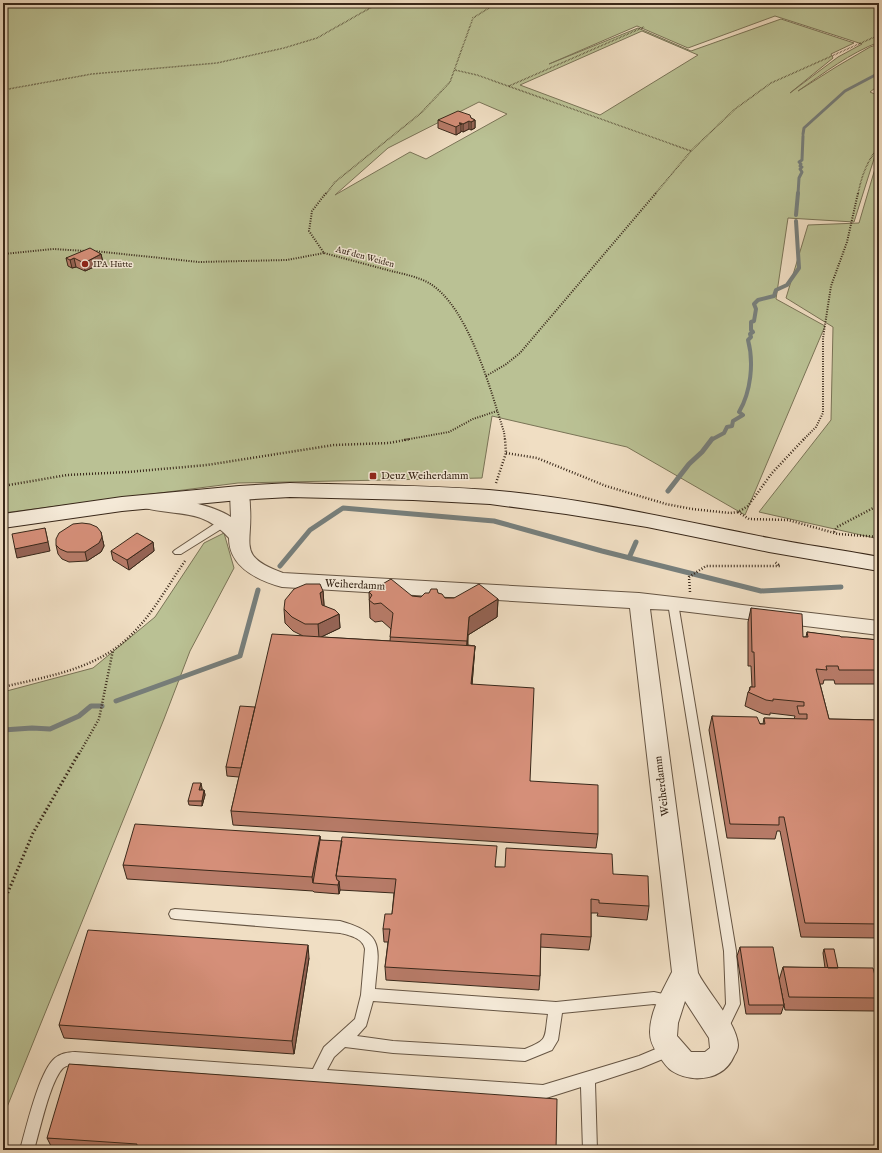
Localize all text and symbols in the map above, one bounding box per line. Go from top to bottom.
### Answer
street label: Auf den Weiden [334,244,396,270]
marker: IPA Hütte [80,259,90,269]
place label: IPA Hütte [93,259,132,270]
place label: Deuz Weiherdamm [381,469,469,483]
marker: Deuz Weiherdamm [368,471,378,481]
street label: Weiherdamm [324,576,386,594]
street label: Weiherdamm [651,755,673,817]

